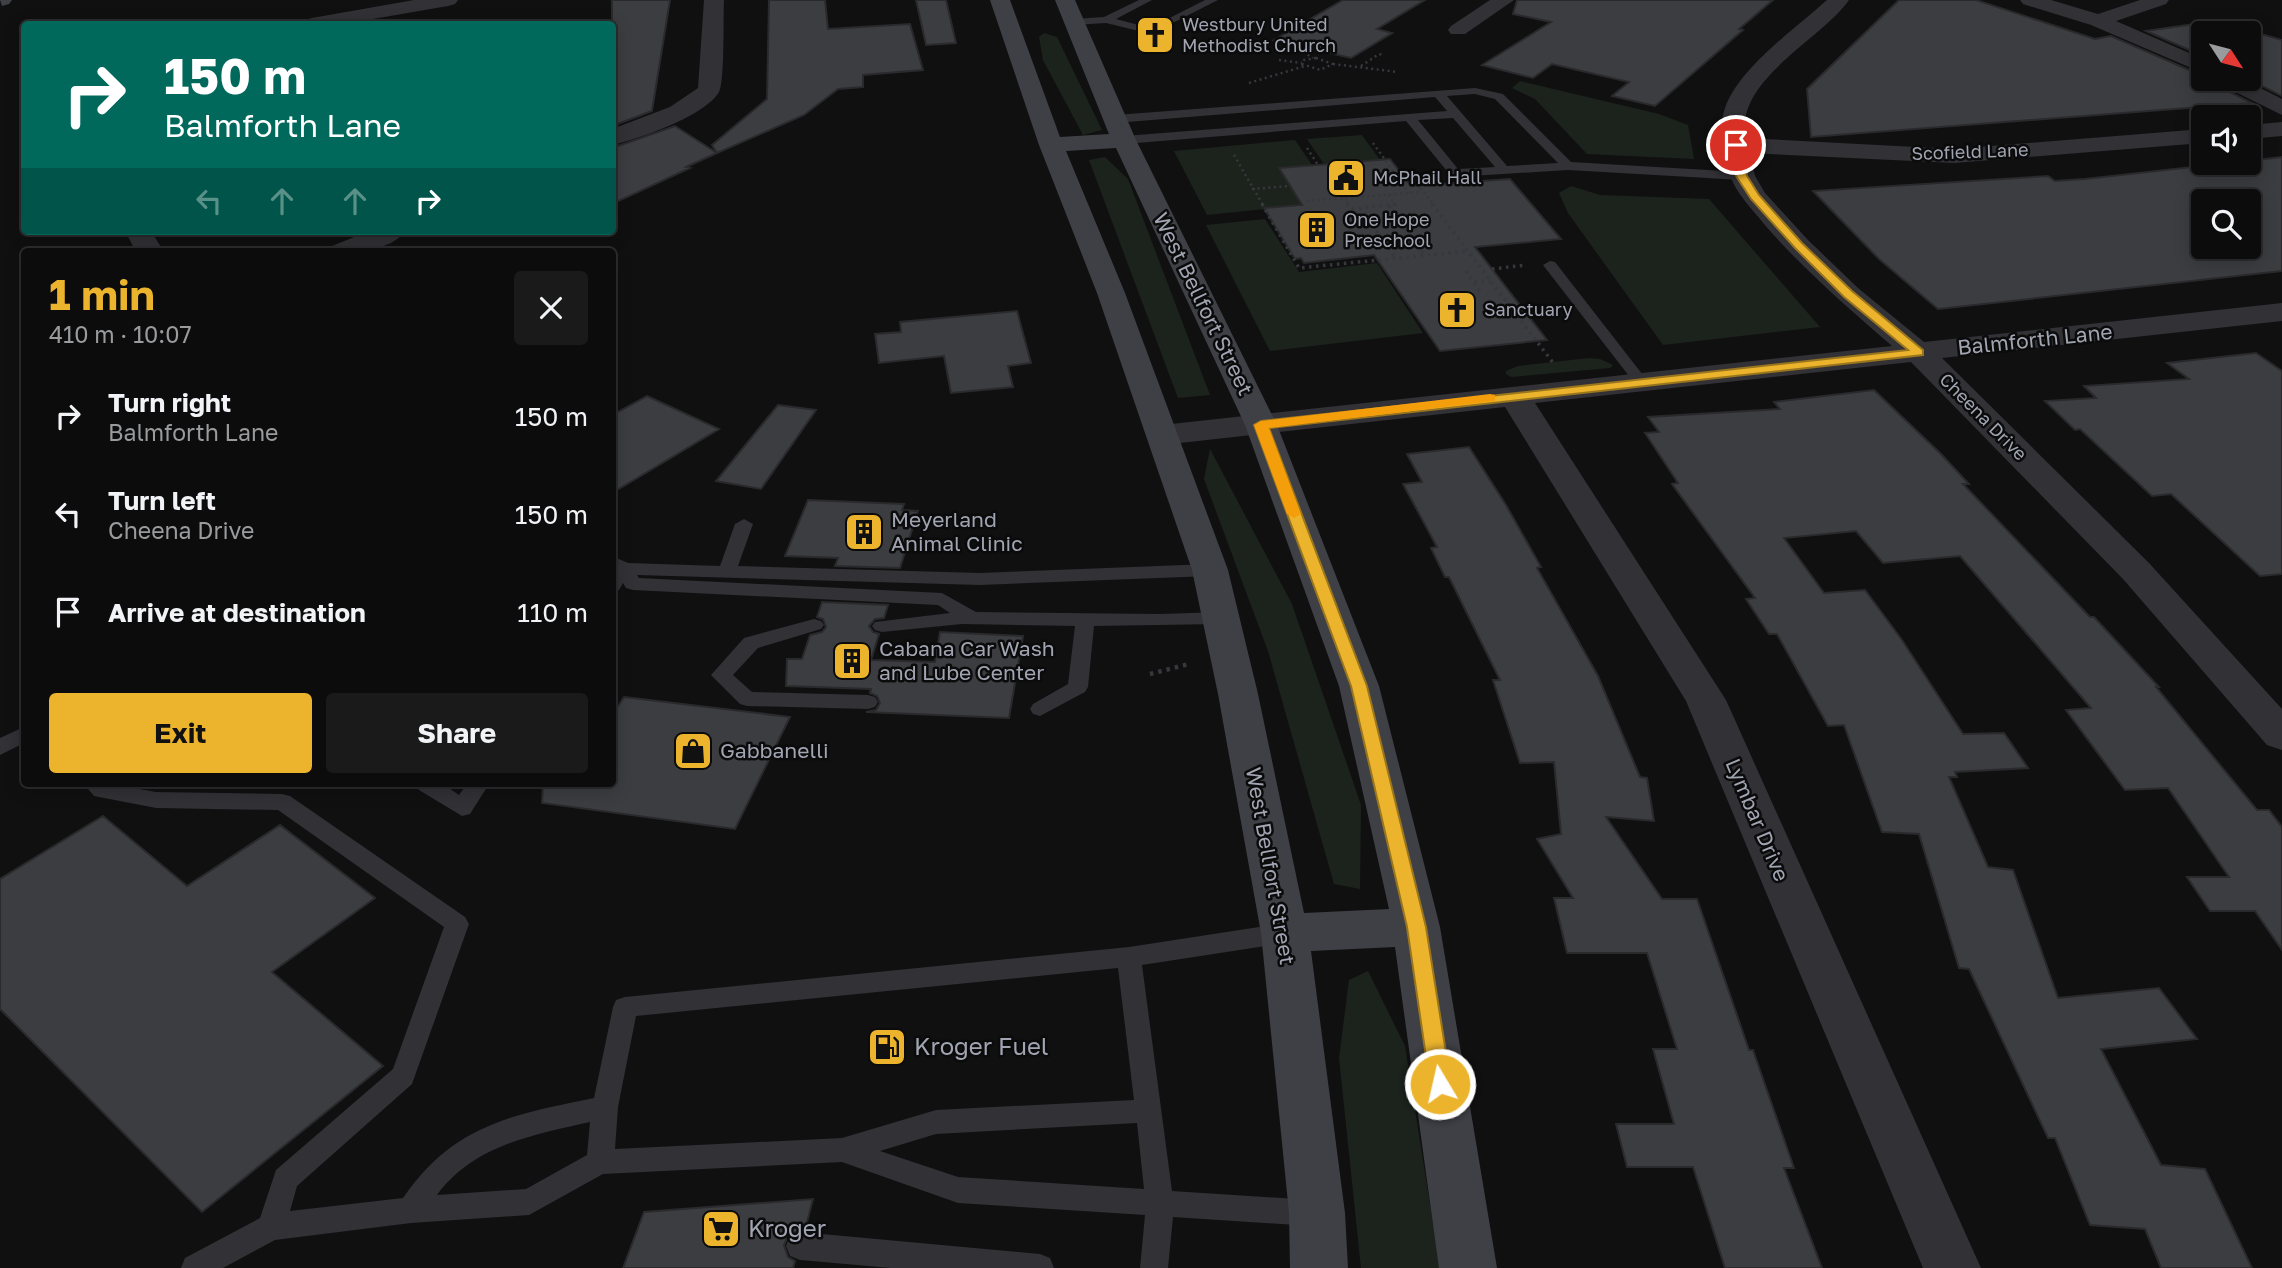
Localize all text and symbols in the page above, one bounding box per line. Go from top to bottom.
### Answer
place label: Westbury United Methodist Church [1182,13,1336,56]
church icon: Westbury United Methodist Church [1134,14,1176,56]
north arrow [2191,21,2261,91]
map controls [2191,21,2261,259]
text: 150 m [164,46,306,105]
icon: right [49,49,140,140]
button: sound [2191,105,2261,175]
text: Balmforth Lane [164,106,401,144]
pin [1706,115,1766,175]
icon: arrive [1717,126,1755,164]
street label: Scofield Lane [1911,138,2029,164]
public building icon: McPhail Hall [1325,157,1367,199]
place label: McPhail Hall [1373,166,1482,188]
icon: left [190,182,228,220]
icon: ahead [263,182,301,220]
icon: ahead [336,182,374,220]
icon: right [409,182,447,220]
button: search [2191,189,2261,259]
street label: West Bellfort Street [1148,208,1259,399]
place label: One Hope Preschool [1344,208,1431,251]
building icon: One Hope Preschool [1296,209,1338,251]
text: 1 min [49,269,155,319]
button: close [514,271,588,345]
church icon: Sanctuary [1436,289,1478,331]
place label: Sanctuary [1484,298,1572,320]
street label: Balmforth Lane [1956,318,2114,360]
text: 410 m · 10:07 [49,320,192,348]
street label: Cheena Drive [1935,368,2032,465]
text: Turn right [108,387,231,418]
icon: right [49,397,87,435]
text: 150 m [515,401,588,432]
text: Balmforth Lane [108,418,278,446]
text: Turn left [108,485,216,516]
icon: left [49,495,87,533]
text: 150 m [515,499,588,530]
place label: Meyerland Animal Clinic [891,506,1023,556]
building icon: Meyerland Animal Clinic [843,511,885,553]
text: Cheena Drive [108,516,254,544]
icon: arrive [49,593,87,631]
text: Arrive at destination [108,597,366,628]
text: 110 m [517,597,588,628]
place label: Cabana Car Wash and Lube Center [879,635,1055,685]
building icon: Cabana Car Wash and Lube Center [831,640,873,682]
button: Exit [49,693,312,773]
button: Share [326,693,588,773]
shop icon: Gabbanelli [672,730,714,772]
place label: Gabbanelli [720,737,829,763]
street label: Lymbar Drive [1720,754,1795,885]
street label: West Bellfort Street [1241,765,1301,967]
fuel station icon: Kroger Fuel [866,1026,908,1068]
place label: Kroger Fuel [914,1031,1049,1060]
position arrow [1403,1047,1477,1121]
supermarket icon: Kroger [700,1208,742,1250]
place label: Kroger [748,1213,826,1242]

